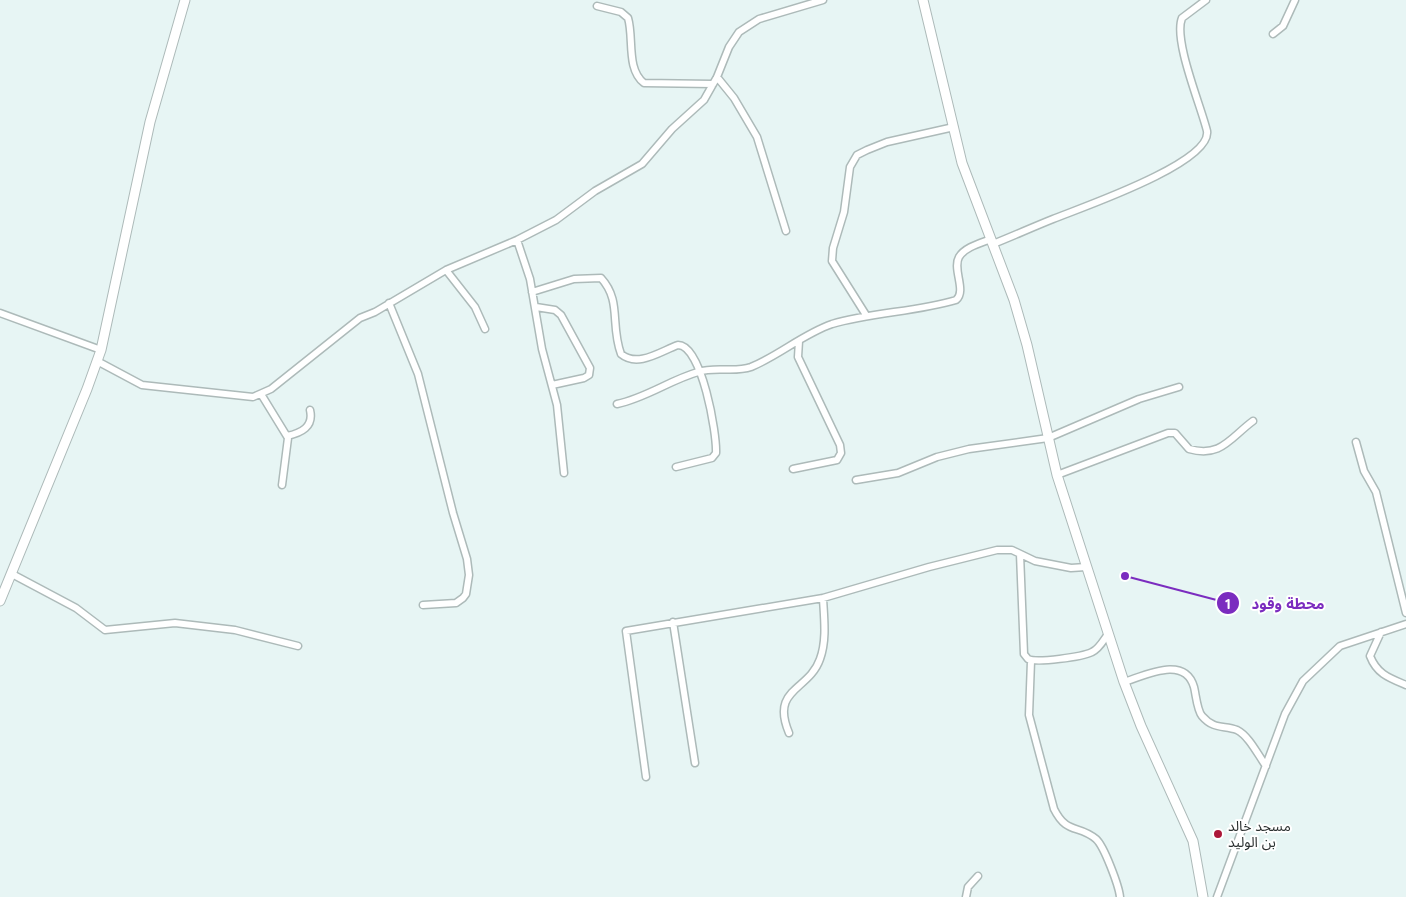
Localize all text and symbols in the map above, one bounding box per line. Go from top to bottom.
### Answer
callout: محطة وقود [1216,588,1334,618]
text: 1 [1225,594,1231,613]
text: محطة وقود [1251,594,1325,613]
place label: مسجد خالد بن الوليد [1228,817,1291,851]
marker: مسجد خالد بن الوليد [1212,828,1224,840]

